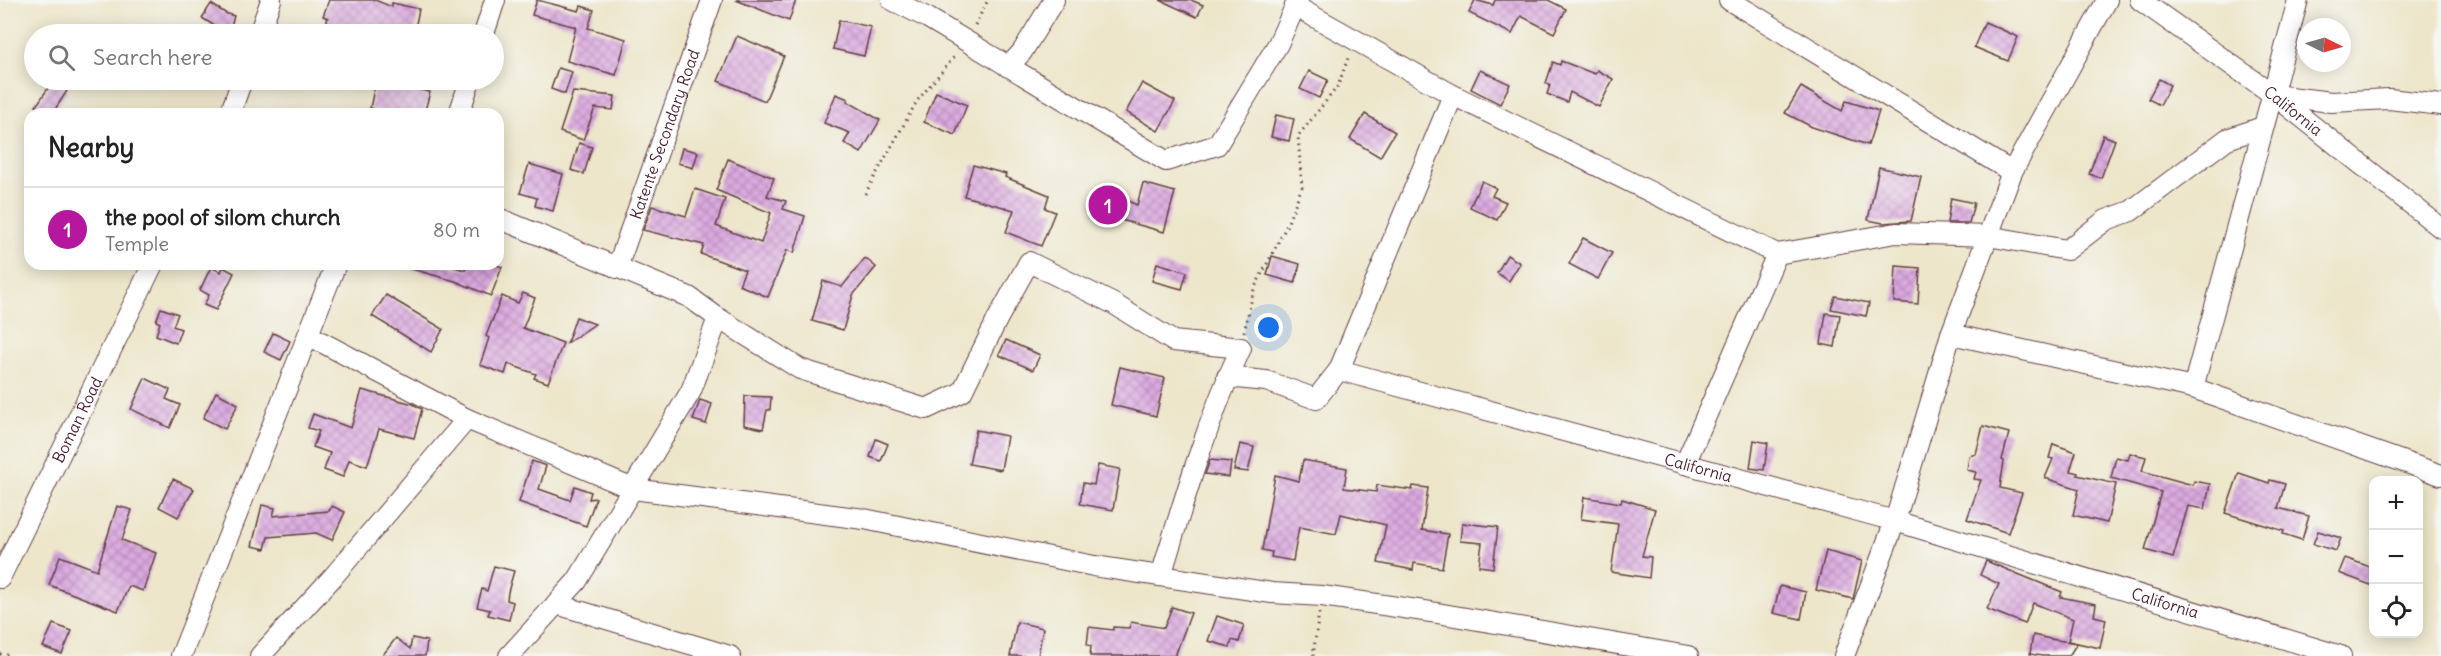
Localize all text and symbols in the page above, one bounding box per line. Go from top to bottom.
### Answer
north arrow [2297,18,2351,72]
search box [24,24,504,90]
icon: search [45,41,78,74]
text: Search here [93,43,212,71]
street label: Katente Secondary Road [625,46,704,222]
street label: California [2260,81,2327,140]
text: Nearby [48,131,134,164]
pin: 1 [1088,182,1128,228]
text: the pool of silom church [105,203,340,231]
text: 1 [64,217,71,242]
text: 80 m [433,217,480,242]
text: Temple [105,231,169,256]
your location [1254,313,1283,342]
street label: Boman Road [48,373,107,466]
street label: California [1662,449,1734,486]
map controls [2369,476,2423,638]
button: + [2369,476,2423,530]
button: − [2369,530,2423,584]
street label: California [2129,583,2201,622]
button: locate [2369,584,2423,638]

